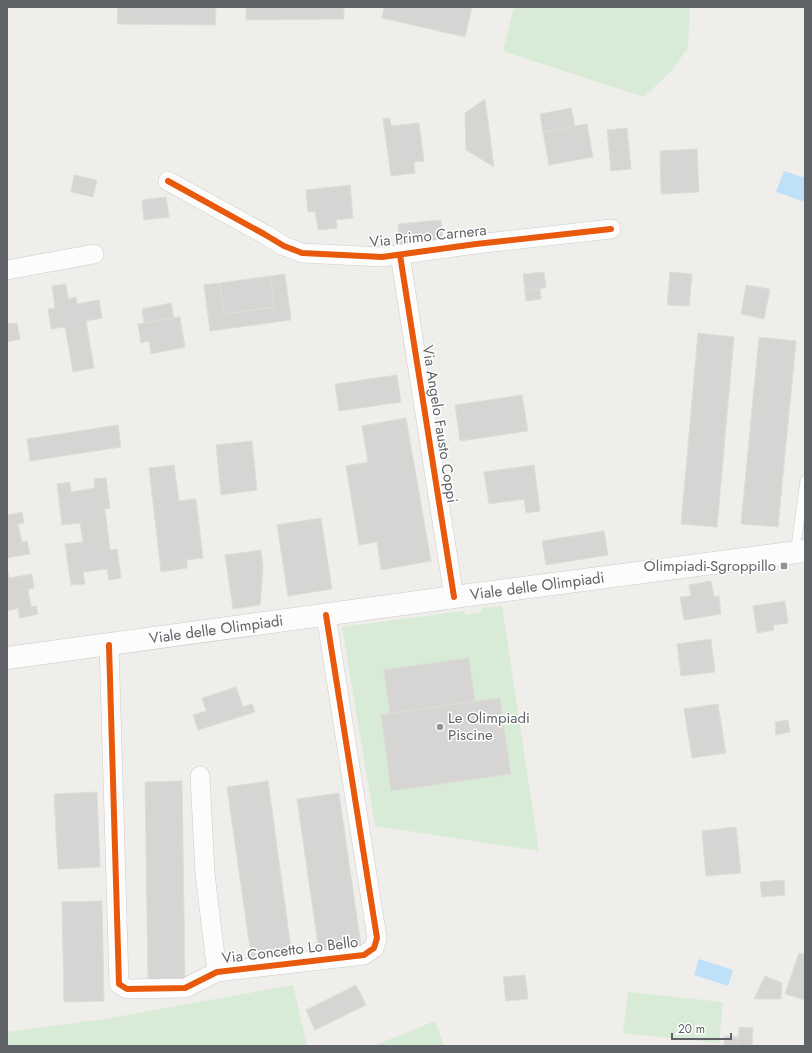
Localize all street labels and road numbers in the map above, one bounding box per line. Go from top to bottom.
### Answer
street label: Via Primo Carnera [368,219,488,253]
street label: Via Angelo Fausto Coppi [417,343,463,505]
street label: Viale delle Olimpiadi [469,566,606,606]
street label: Viale delle Olimpiadi [148,609,285,650]
street label: Via Concetto Lo Bello [221,931,359,969]

